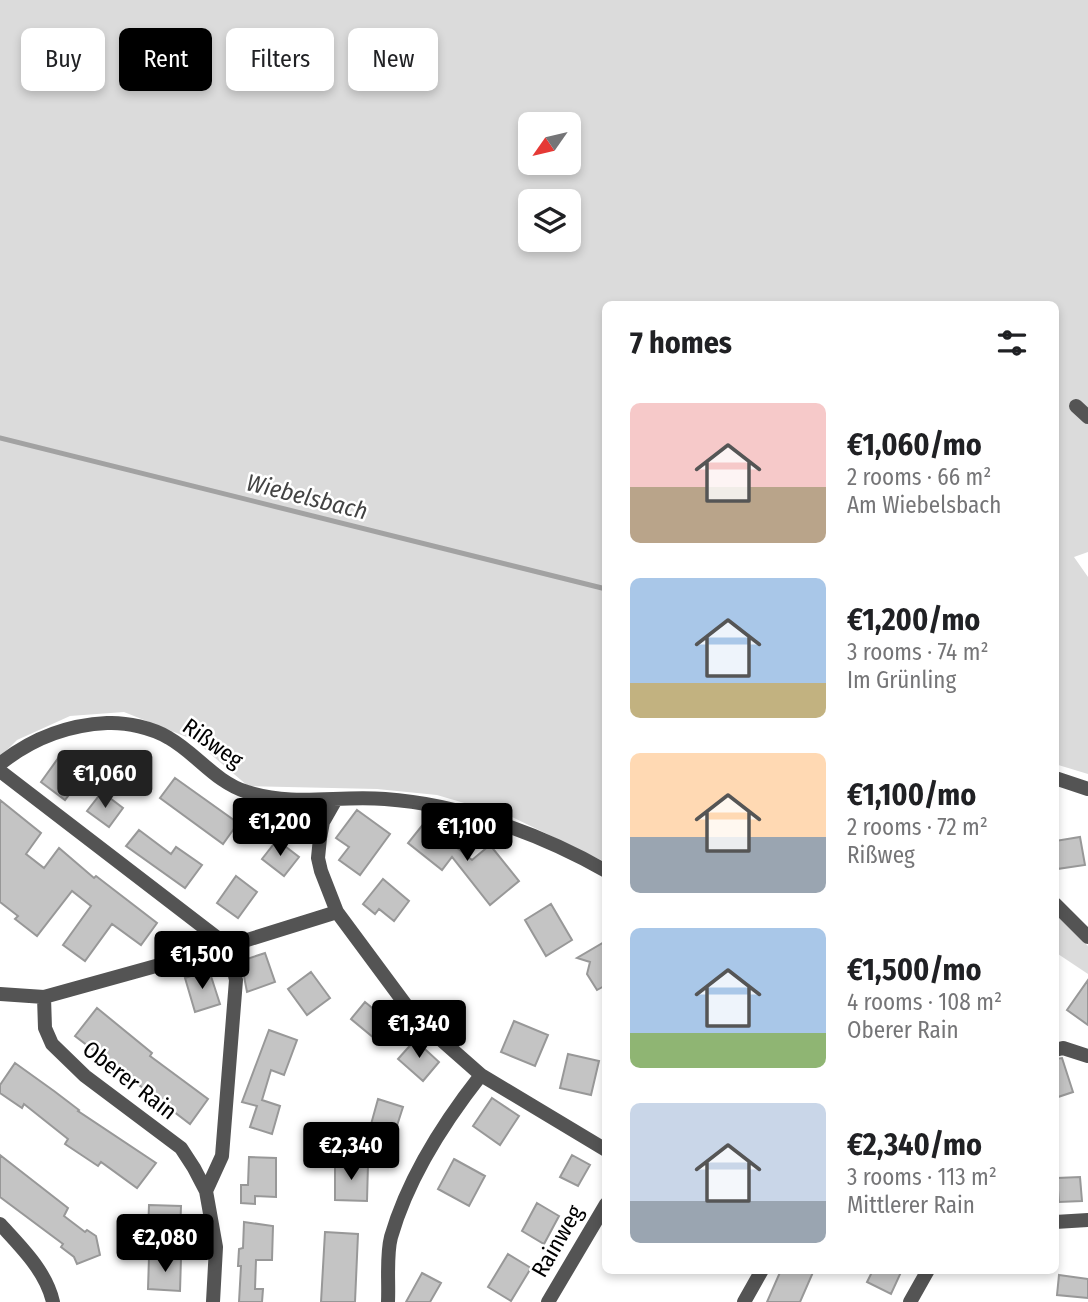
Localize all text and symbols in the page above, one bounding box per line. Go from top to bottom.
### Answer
chip: Buy [21,28,105,91]
chip: Rent [119,28,212,91]
chip: Filters [226,28,334,91]
chip: New [348,28,438,91]
north arrow [518,112,581,175]
map controls [518,112,581,252]
button: layers [518,189,581,252]
icon: filters [993,324,1031,362]
text: 7 homes [630,325,732,361]
text: €1,060/mo [847,427,982,463]
icon: home [686,431,770,515]
text: 2 rooms · 66 m² [847,463,991,491]
water label: Wiebelsbach [244,468,370,526]
text: Am Wiebelsbach [847,491,1001,519]
text: €1,200/mo [847,602,980,638]
icon: home [686,606,770,690]
text: 3 rooms · 74 m² [847,638,989,666]
text: Im Grünling [847,666,956,694]
street label: Rißweg [177,712,249,774]
pin: €1,060 [48,750,162,810]
text: €1,060 [73,759,137,787]
text: €1,100/mo [847,777,976,813]
icon: home [686,781,770,865]
pin: €1,200 [223,798,337,858]
pin: €1,100 [410,804,524,863]
text: €1,200 [249,807,311,835]
text: €1,100 [437,812,497,840]
text: 2 rooms · 72 m² [847,813,988,841]
text: Rißweg [847,841,915,869]
pin: €1,500 [145,932,259,991]
text: €1,500 [170,940,234,968]
text: €1,500/mo [847,952,982,988]
icon: home [686,956,770,1040]
text: 4 rooms · 108 m² [847,988,1002,1016]
pin: €1,340 [362,1000,476,1060]
text: €1,340 [388,1009,450,1037]
text: Oberer Rain [847,1016,959,1044]
street label: Oberer Rain [77,1035,183,1125]
pin: €2,340 [294,1122,408,1182]
text: €2,340/mo [847,1127,982,1163]
text: €2,340 [319,1131,383,1159]
icon: home [686,1131,770,1215]
text: 3 rooms · 113 m² [847,1163,997,1191]
text: Mittlerer Rain [847,1191,975,1219]
street label: Rainweg [525,1200,589,1282]
pin: €2,080 [108,1214,222,1274]
text: €2,080 [133,1223,197,1251]

